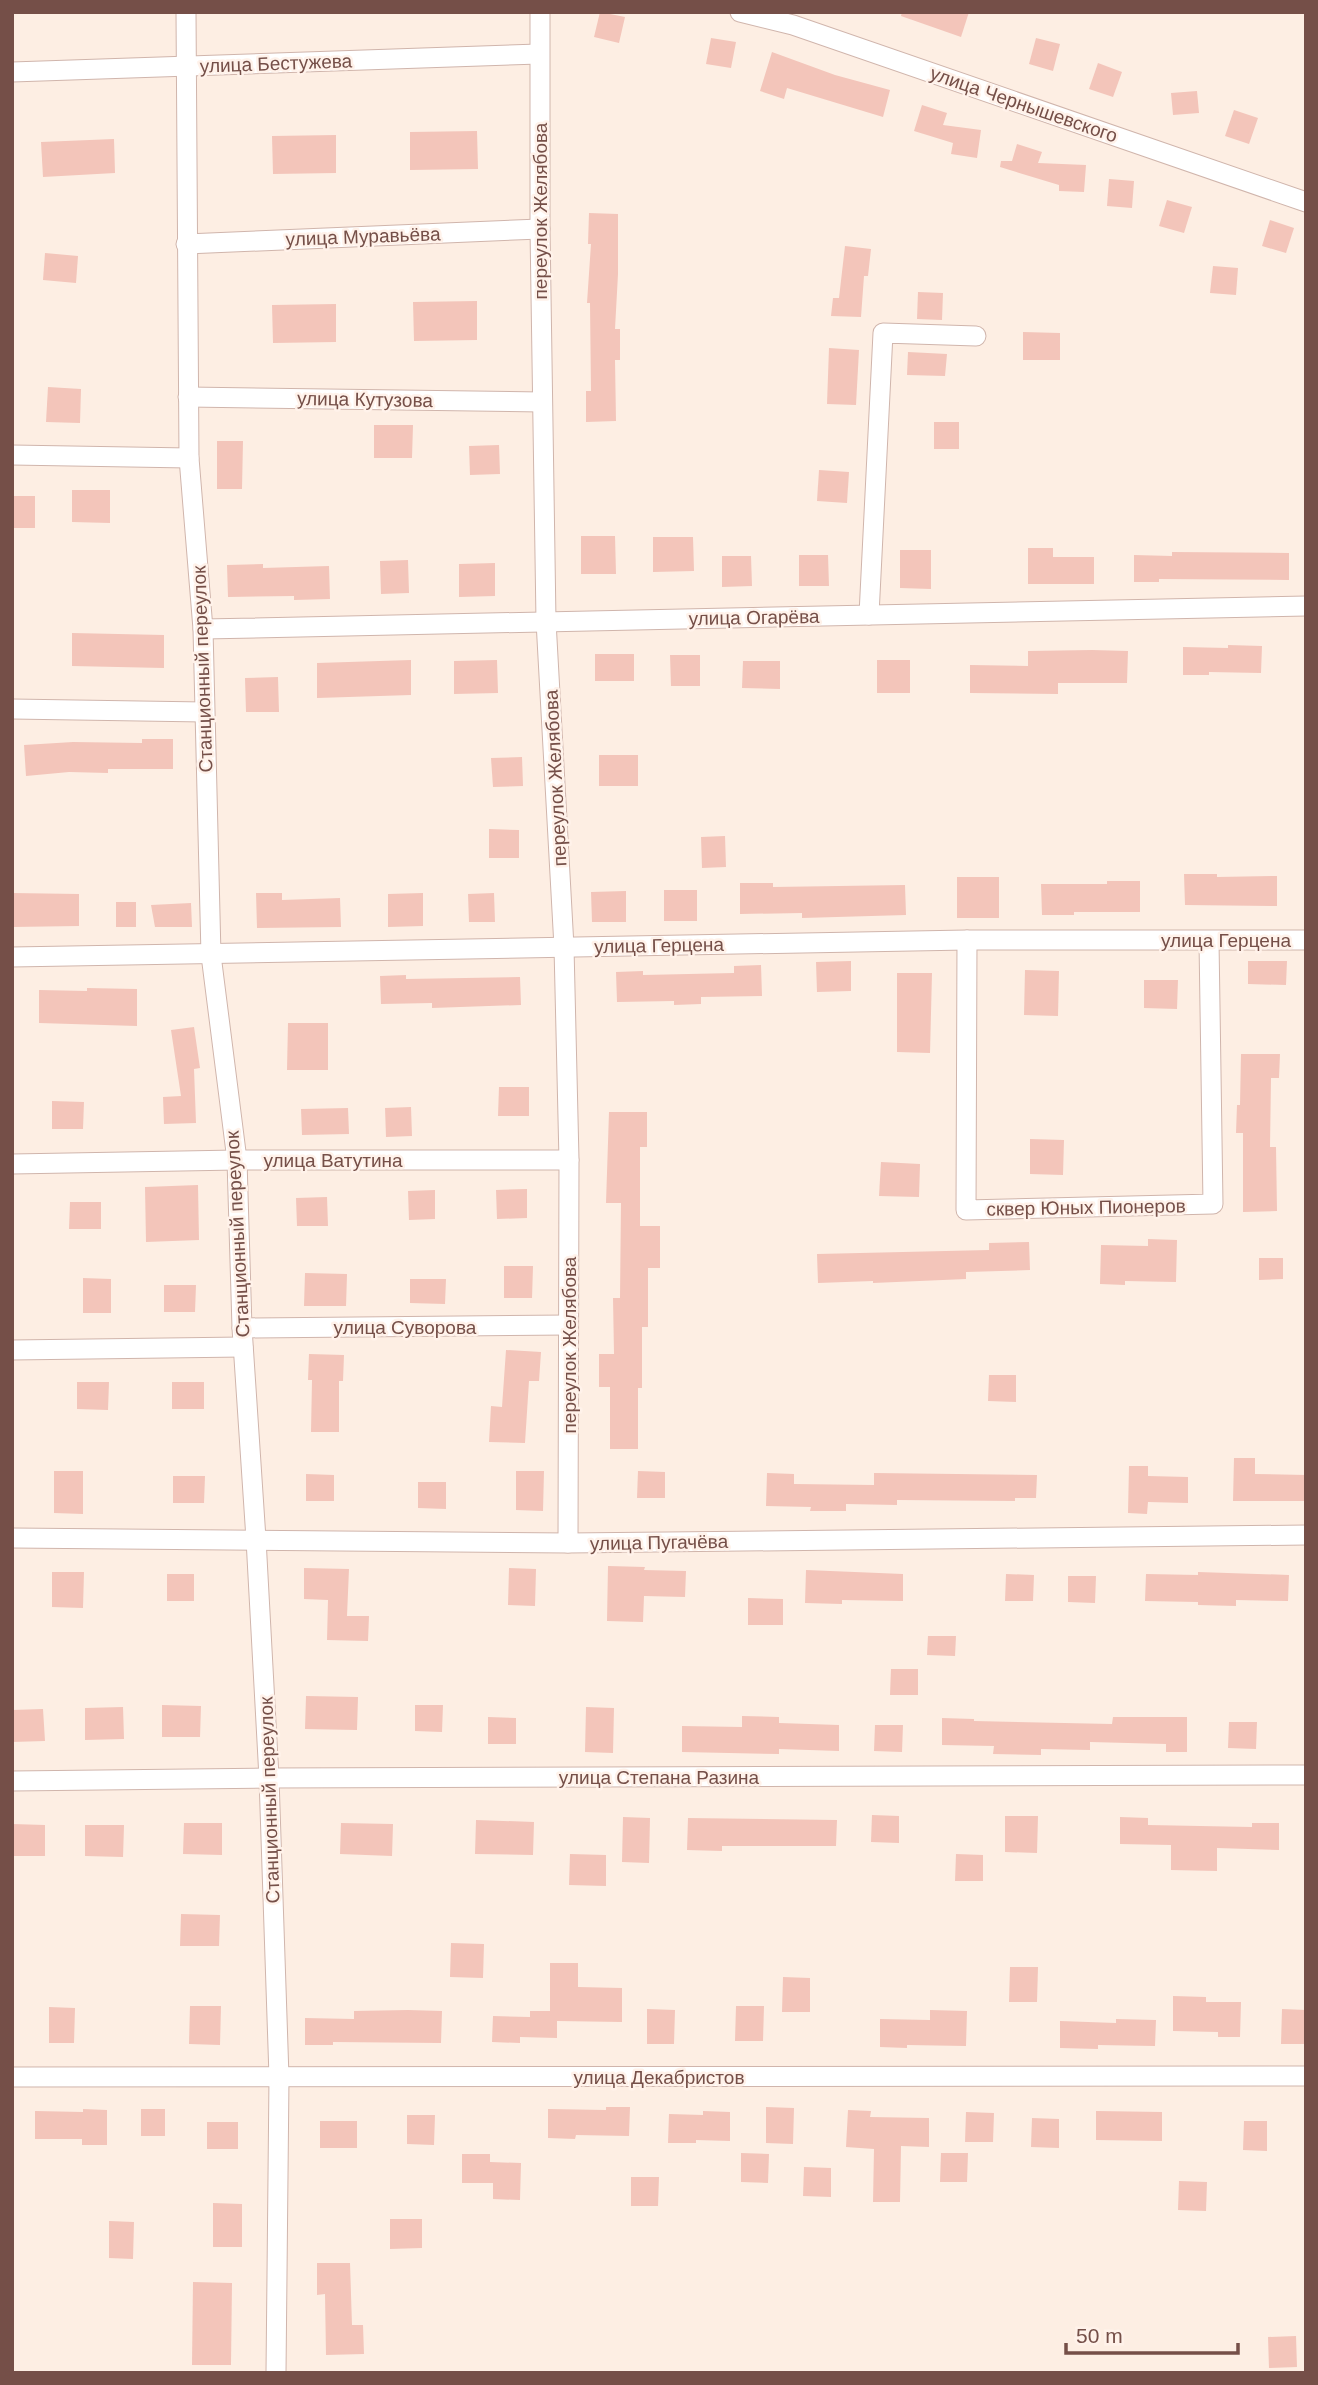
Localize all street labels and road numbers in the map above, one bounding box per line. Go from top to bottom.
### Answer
street label: улица Бестужева [199,50,353,77]
street label: улица Чернышевского [927,63,1120,146]
street label: переулок Желябова [530,122,551,299]
street label: улица Муравьёва [285,223,441,250]
street label: улица Кутузова [297,388,434,411]
street label: Станционный переулок [188,565,217,773]
street label: улица Огарёва [688,606,820,629]
street label: переулок Желябова [540,689,571,867]
street label: улица Герцена [1161,930,1291,951]
street label: улица Герцена [594,934,725,957]
street label: Станционный переулок [222,1129,253,1338]
street label: улица Ватутина [263,1150,403,1171]
street label: сквер Юных Пионеров [986,1195,1186,1220]
street label: переулок Желябова [559,1256,580,1433]
street label: улица Суворова [334,1317,477,1338]
street label: улица Пугачёва [590,1531,729,1554]
street label: Станционный переулок [255,1696,284,1904]
street label: улица Степана Разина [559,1767,760,1788]
street label: улица Декабристов [574,2067,744,2088]

